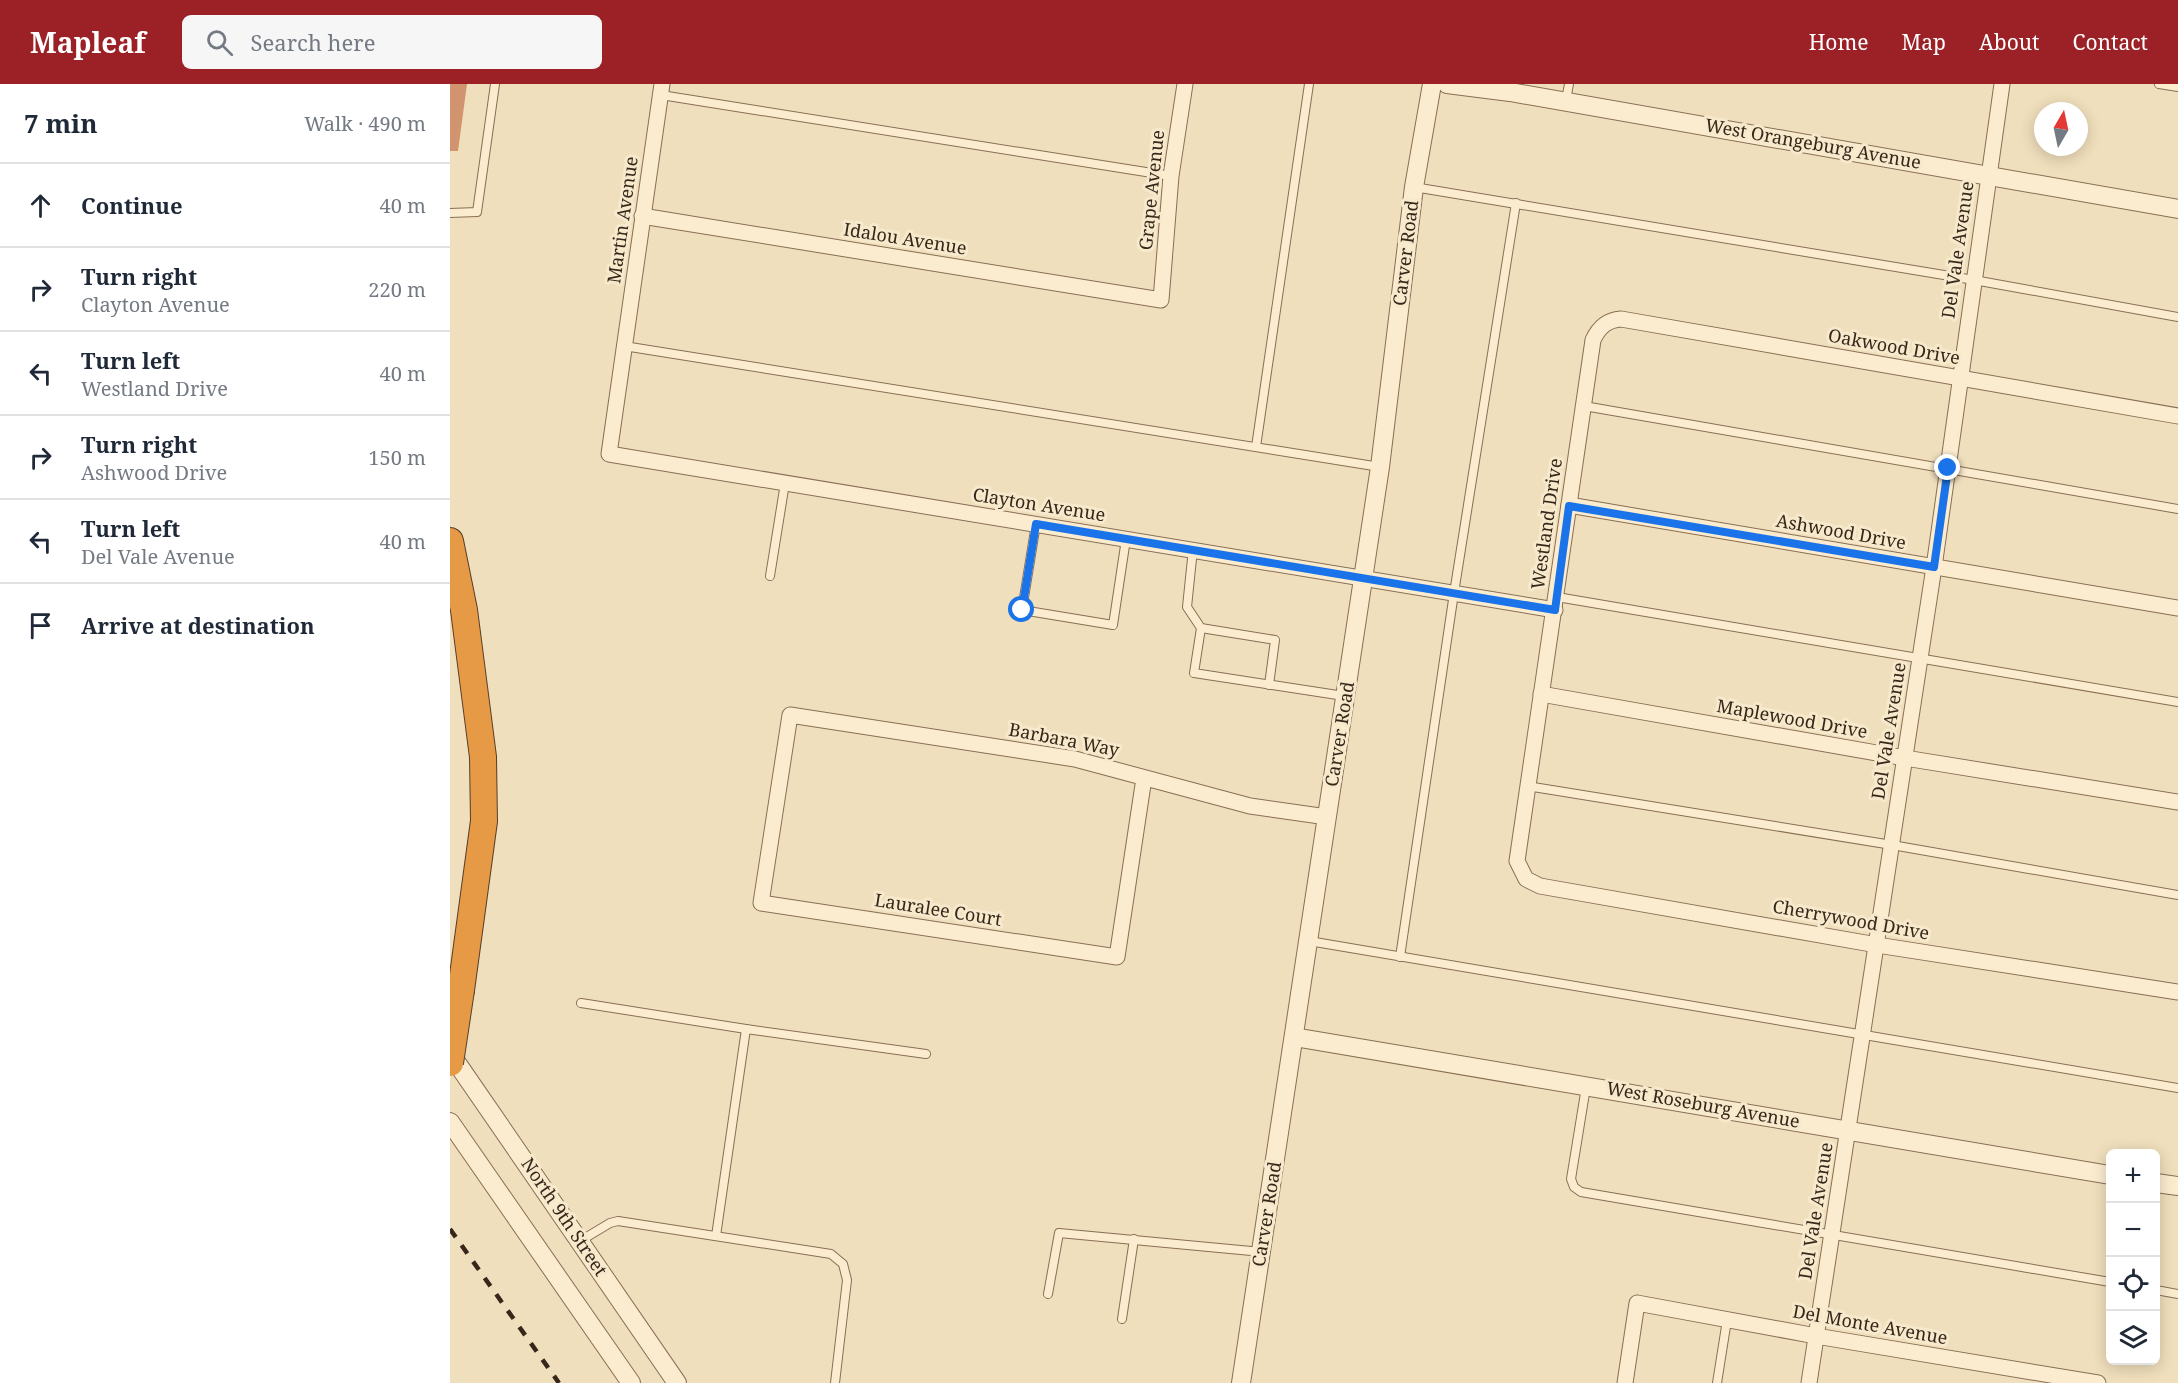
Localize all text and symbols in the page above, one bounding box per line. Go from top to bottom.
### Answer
search box [182,15,602,69]
text: Mapleaf [30,23,146,61]
icon: search [203,26,236,59]
text: Search here [251,27,375,57]
text: Home [1809,28,1869,56]
text: Map [1902,28,1946,56]
text: About [1979,28,2040,56]
text: Contact [2073,28,2148,56]
north arrow [2034,102,2088,156]
text: 7 min [24,105,98,141]
text: Walk · 490 m [304,110,426,137]
street label: West Orangeburg Avenue [1703,112,1923,174]
street label: Grape Avenue [1133,129,1169,251]
street label: Martin Avenue [601,155,643,285]
street label: Del Vale Avenue [1935,180,1979,320]
icon: ahead [24,189,57,222]
text: Continue [81,190,183,220]
text: 40 m [380,192,426,219]
street label: Carver Road [1387,199,1423,307]
street label: Idalou Avenue [842,216,968,260]
text: Turn right [81,261,197,291]
icon: right [24,273,57,306]
text: 220 m [368,276,426,303]
text: Clayton Avenue [81,291,230,318]
street label: Oakwood Drive [1826,323,1962,369]
text: Turn left [81,345,180,375]
icon: left [24,357,57,390]
text: 40 m [380,360,426,387]
text: Westland Drive [81,375,228,402]
text: Turn right [81,429,197,459]
icon: right [24,441,57,474]
text: 150 m [368,444,426,471]
route end [1934,454,1960,480]
street label: Westland Drive [1525,457,1567,591]
text: Ashwood Drive [81,459,227,486]
street label: Clayton Avenue [971,482,1107,526]
street label: Ashwood Drive [1774,508,1908,554]
text: Turn left [81,513,180,543]
icon: left [24,525,57,558]
text: 40 m [380,528,426,555]
text: Del Vale Avenue [81,543,235,570]
route start [1008,596,1034,622]
icon: arrive [24,609,57,642]
text: Arrive at destination [81,610,315,640]
street label: Del Vale Avenue [1865,661,1911,801]
street label: Carver Road [1319,679,1359,788]
street label: Maplewood Drive [1715,693,1869,743]
street label: Barbara Way [1007,717,1122,762]
street label: Lauralee Court [873,887,1003,931]
street label: Cherrywood Drive [1771,893,1931,945]
street label: West Roseburg Avenue [1605,1075,1802,1133]
street label: Del Vale Avenue [1792,1141,1838,1281]
map controls [2106,1149,2160,1365]
button: + [2106,1149,2160,1203]
street label: North 9th Street [516,1153,613,1280]
street label: Carver Road [1246,1159,1286,1268]
button: − [2106,1203,2160,1257]
button: locate [2106,1257,2160,1311]
street label: Del Monte Avenue [1791,1299,1949,1349]
button: layers [2106,1311,2160,1365]

